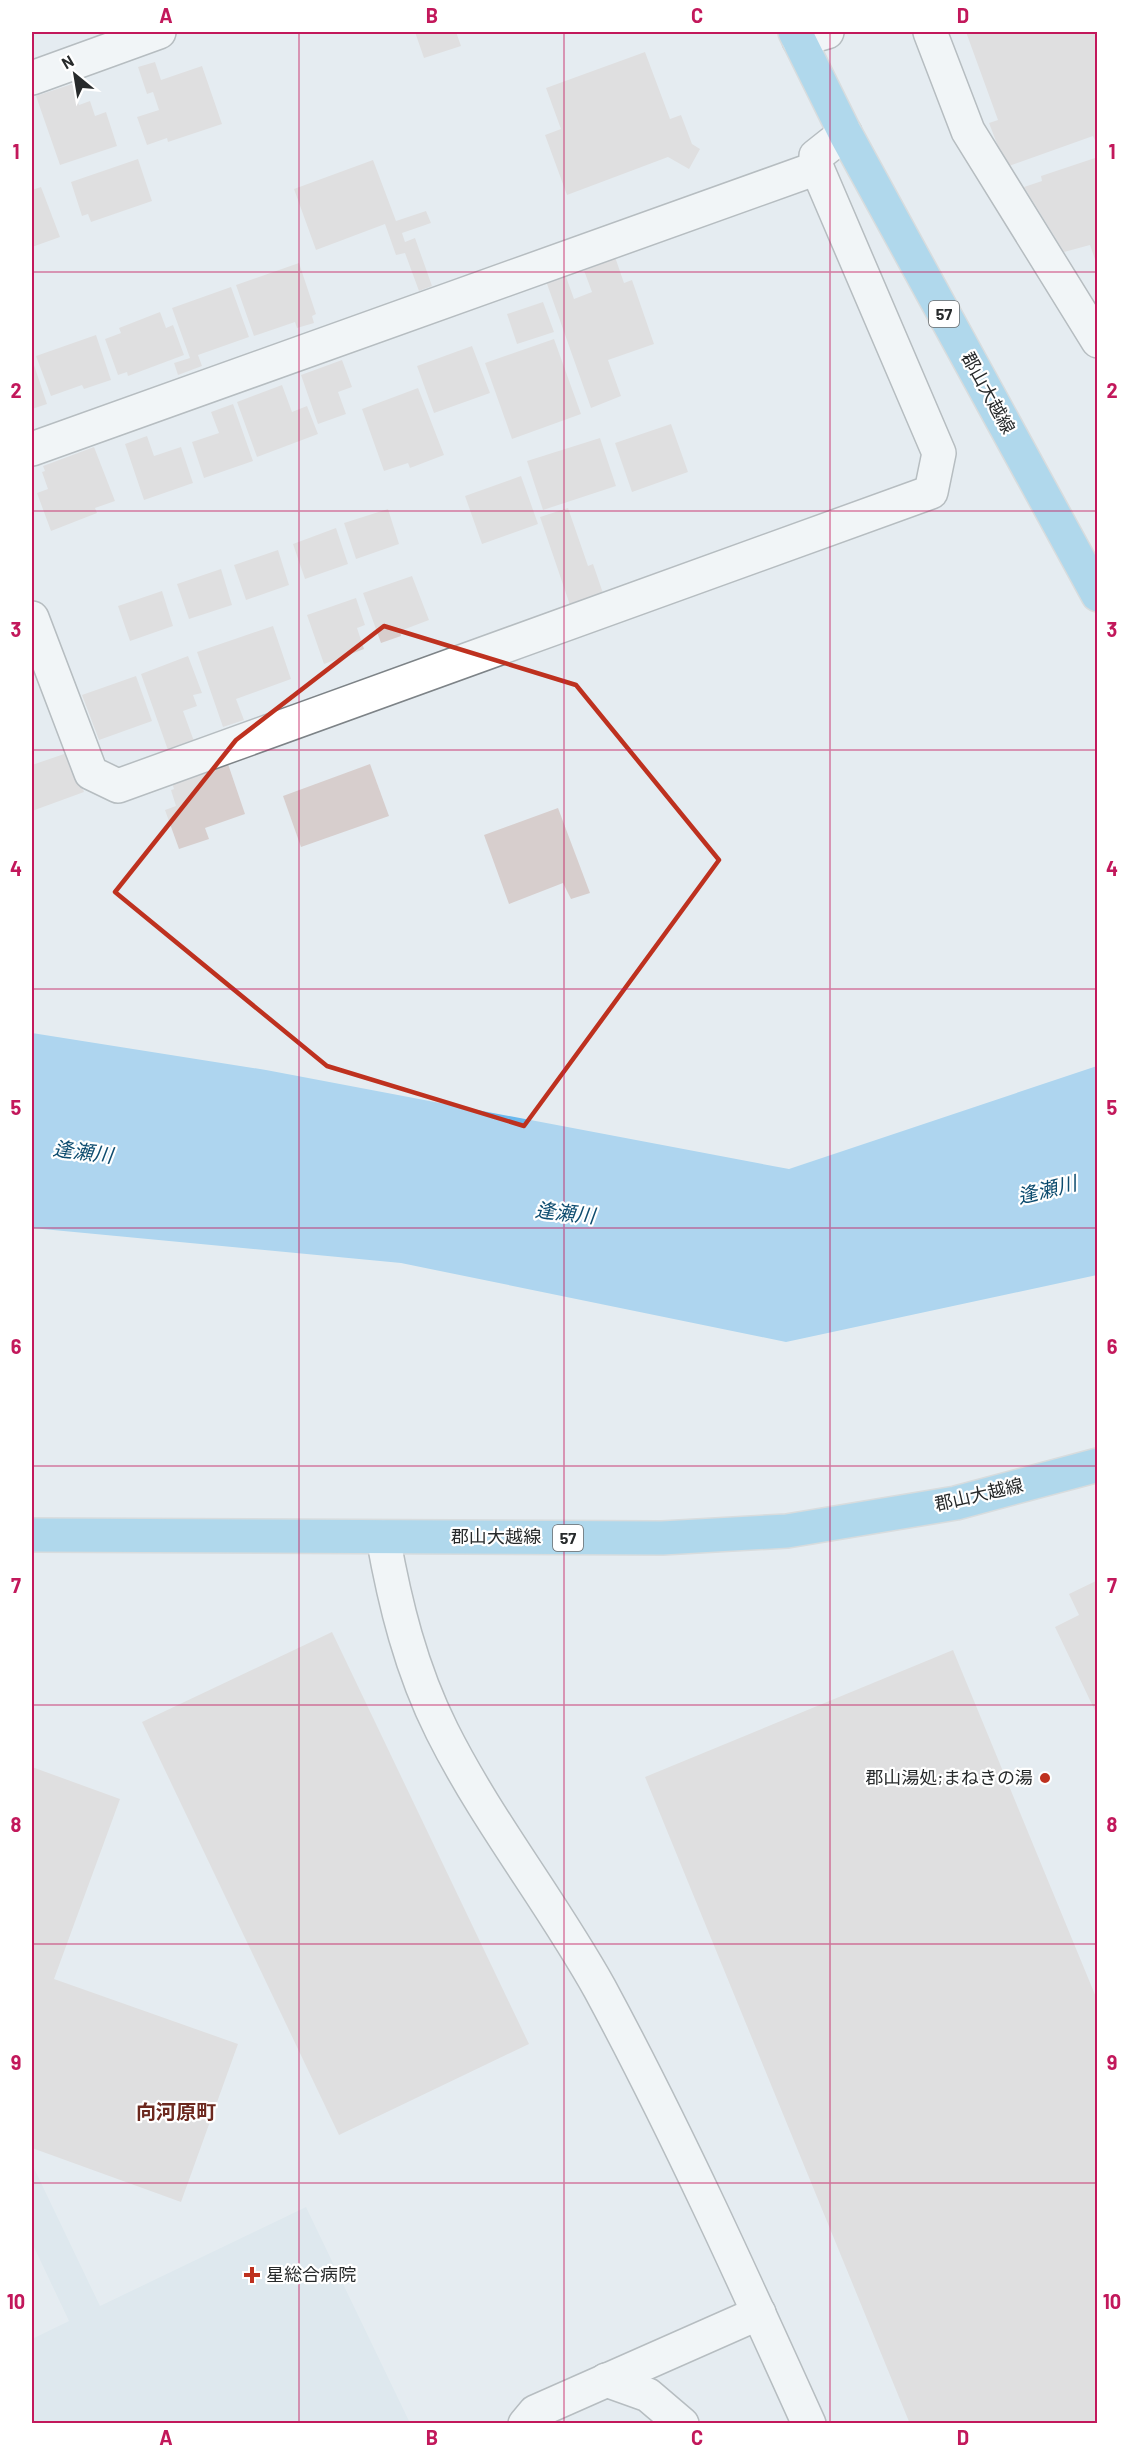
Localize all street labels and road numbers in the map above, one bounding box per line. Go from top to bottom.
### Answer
road number: 57 [929,301,959,327]
street label: 郡山大越線 [957,348,1020,437]
street label: 郡山大越線 [932,1473,1025,1515]
street label: 郡山大越線 [451,1525,541,1547]
road number: 57 [553,1525,583,1551]

